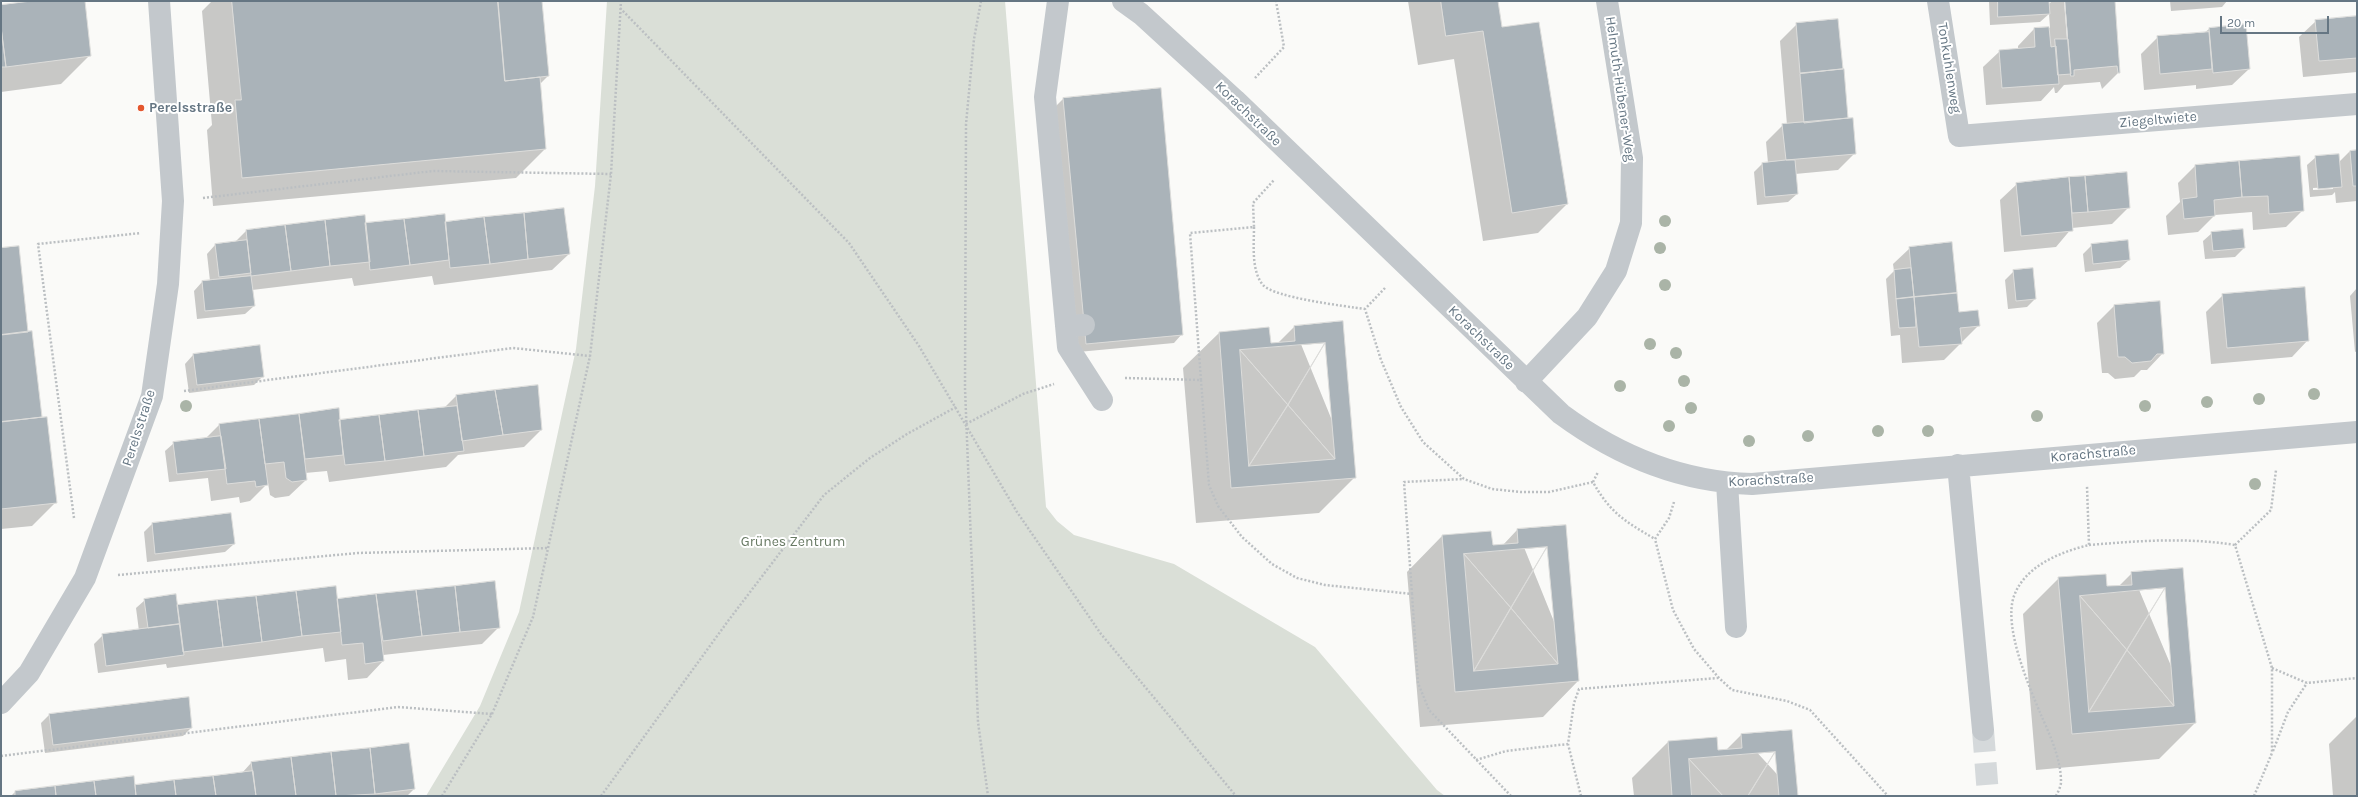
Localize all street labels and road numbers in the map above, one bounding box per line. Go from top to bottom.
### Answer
street label: Helmuth-Hübener-Weg [1601,15,1639,163]
street label: Tonkuhlenweg [1934,21,1964,115]
street label: Korachstraße [1211,78,1285,150]
street label: Ziegeltwiete [2118,108,2198,132]
street label: Korachstraße [1444,302,1518,374]
street label: Perelsstraße [119,388,159,468]
street label: Korachstraße [2050,442,2136,466]
street label: Korachstraße [1728,469,1814,491]

